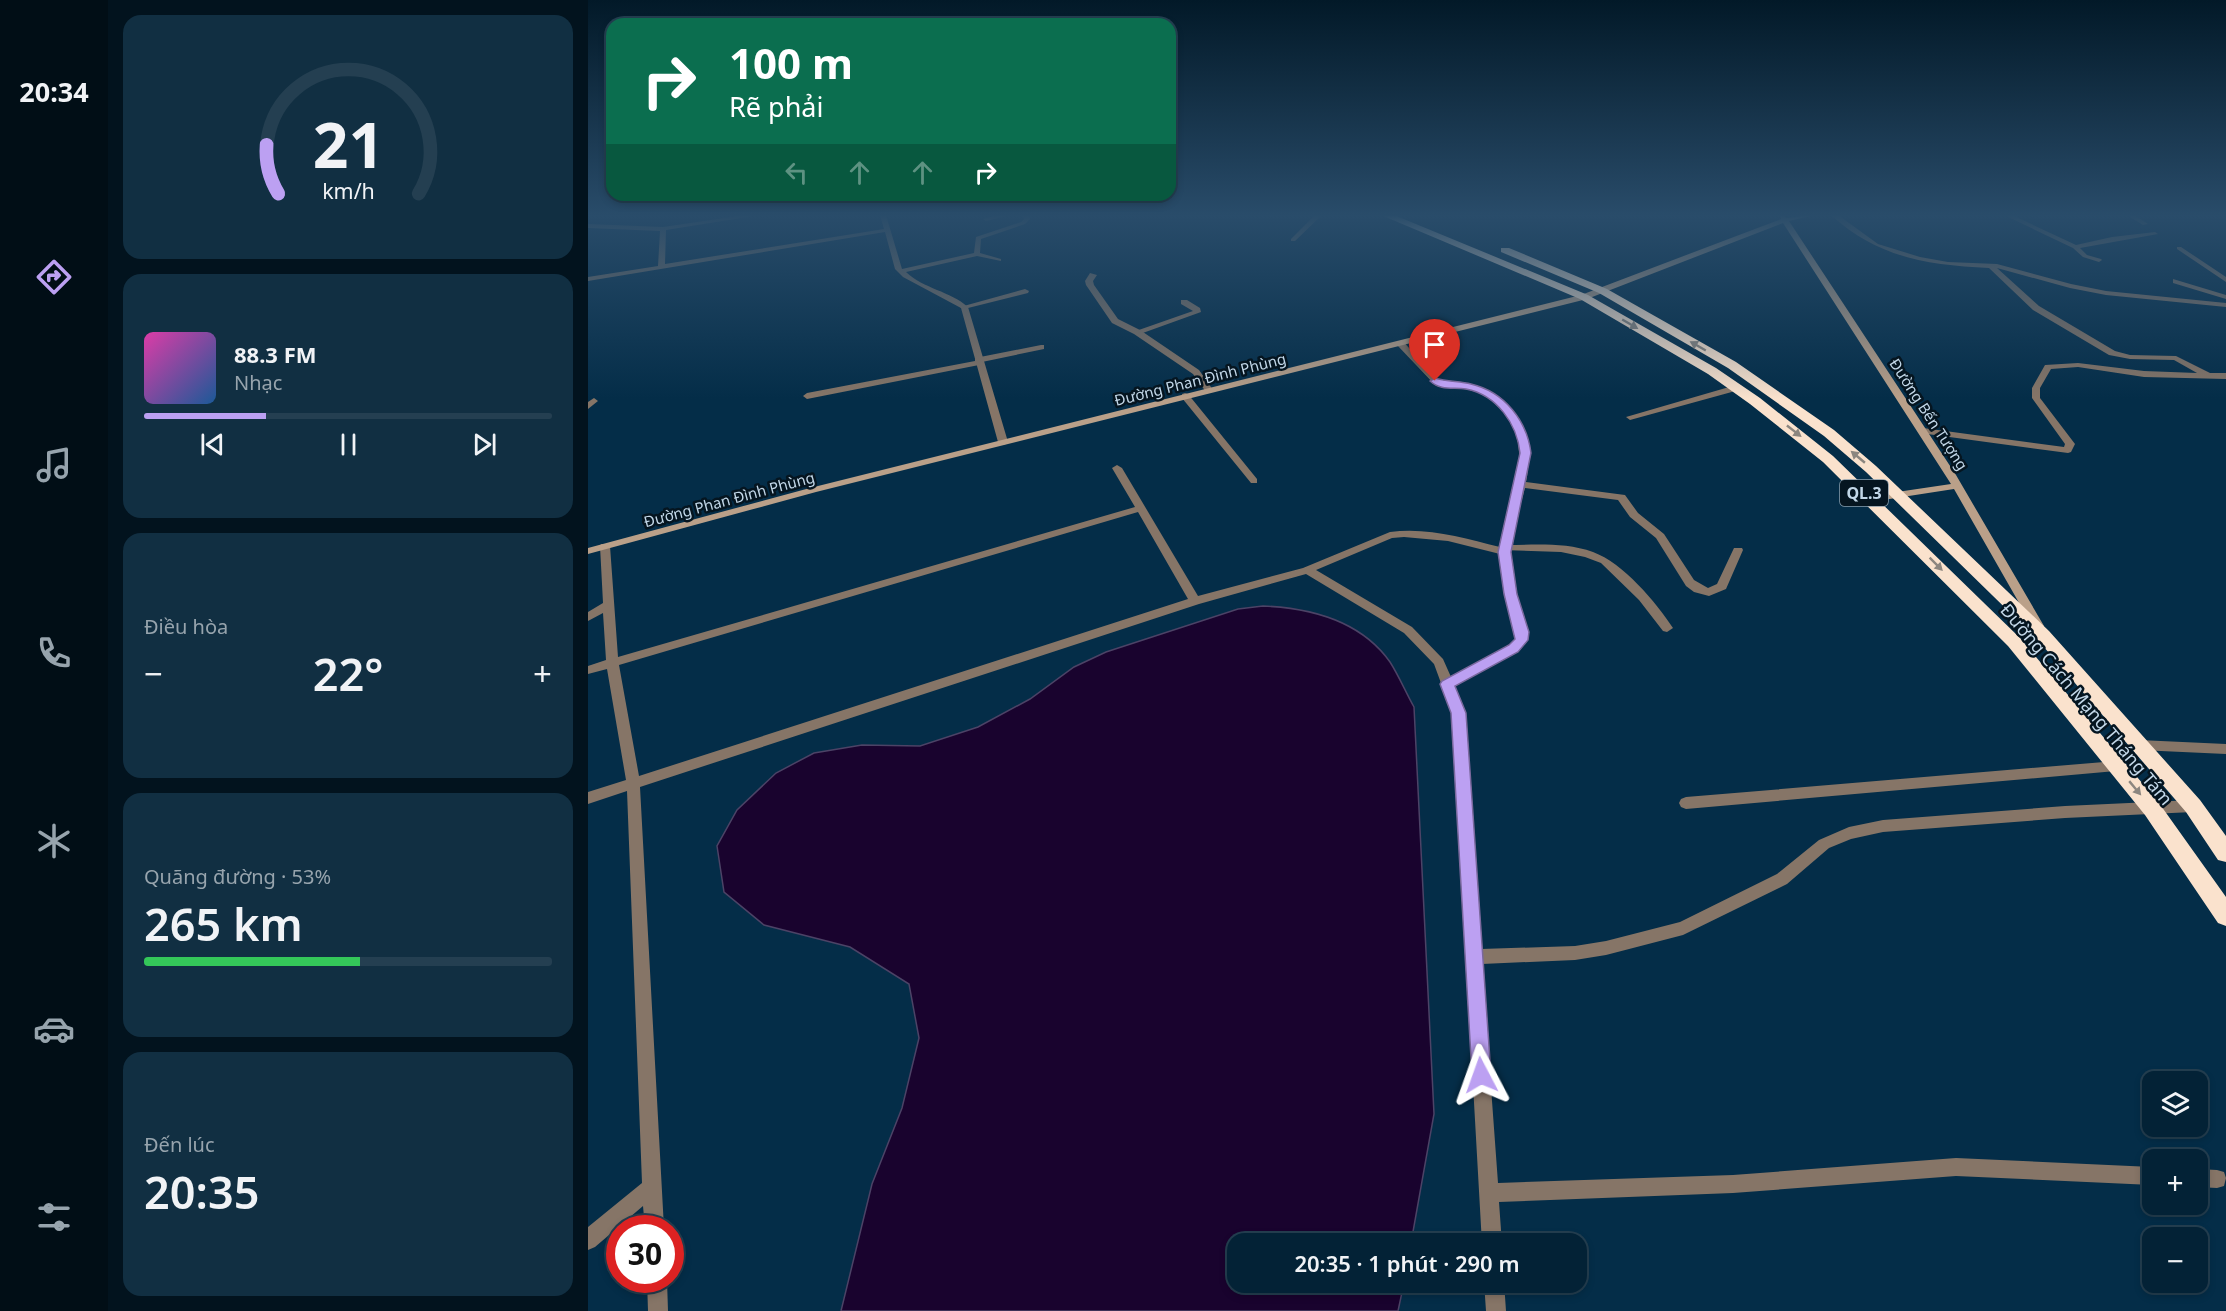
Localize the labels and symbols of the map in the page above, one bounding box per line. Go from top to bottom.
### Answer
pin [1409,319,1460,381]
one-way arrow [1622,319,1639,329]
one-way arrow [1690,340,1706,351]
street label: Đường Phan Đình Phùng [1112,348,1288,410]
street label: Đường Bến Tượng [1885,354,1973,474]
one-way arrow [1786,424,1801,436]
one-way arrow [1851,451,1866,464]
street label: Đường Phan Đình Phùng [641,467,817,531]
road number: QL.3 [1840,480,1888,506]
one-way arrow [1928,556,1942,570]
street label: Đường Cách Mạng Tháng Tám [1996,598,2178,810]
one-way arrow [2128,780,2141,796]
position arrow [1449,1043,1513,1107]
speed limit sign: 30 [606,1215,684,1293]

